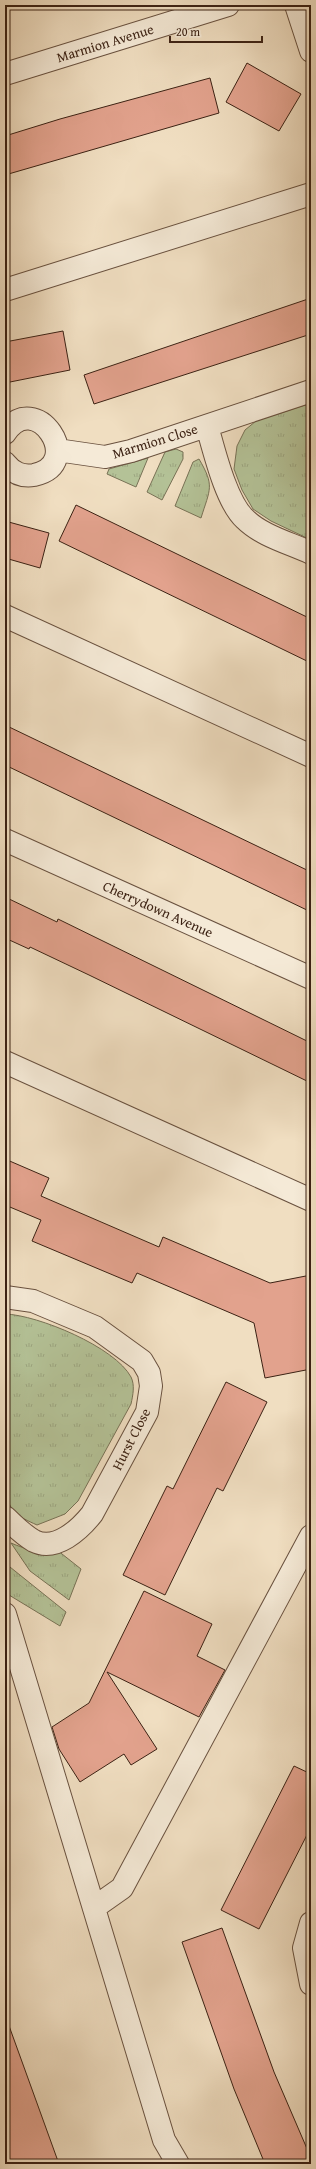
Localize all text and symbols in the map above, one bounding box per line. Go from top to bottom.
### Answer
scale bar [170,18,262,44]
street label: Marmion Avenue [54,19,156,67]
text: 20 m [176,23,200,40]
street label: Marmion Close [110,418,200,463]
street label: Cherrydown Avenue [100,876,217,942]
street label: Hurst Close [107,1404,155,1473]

